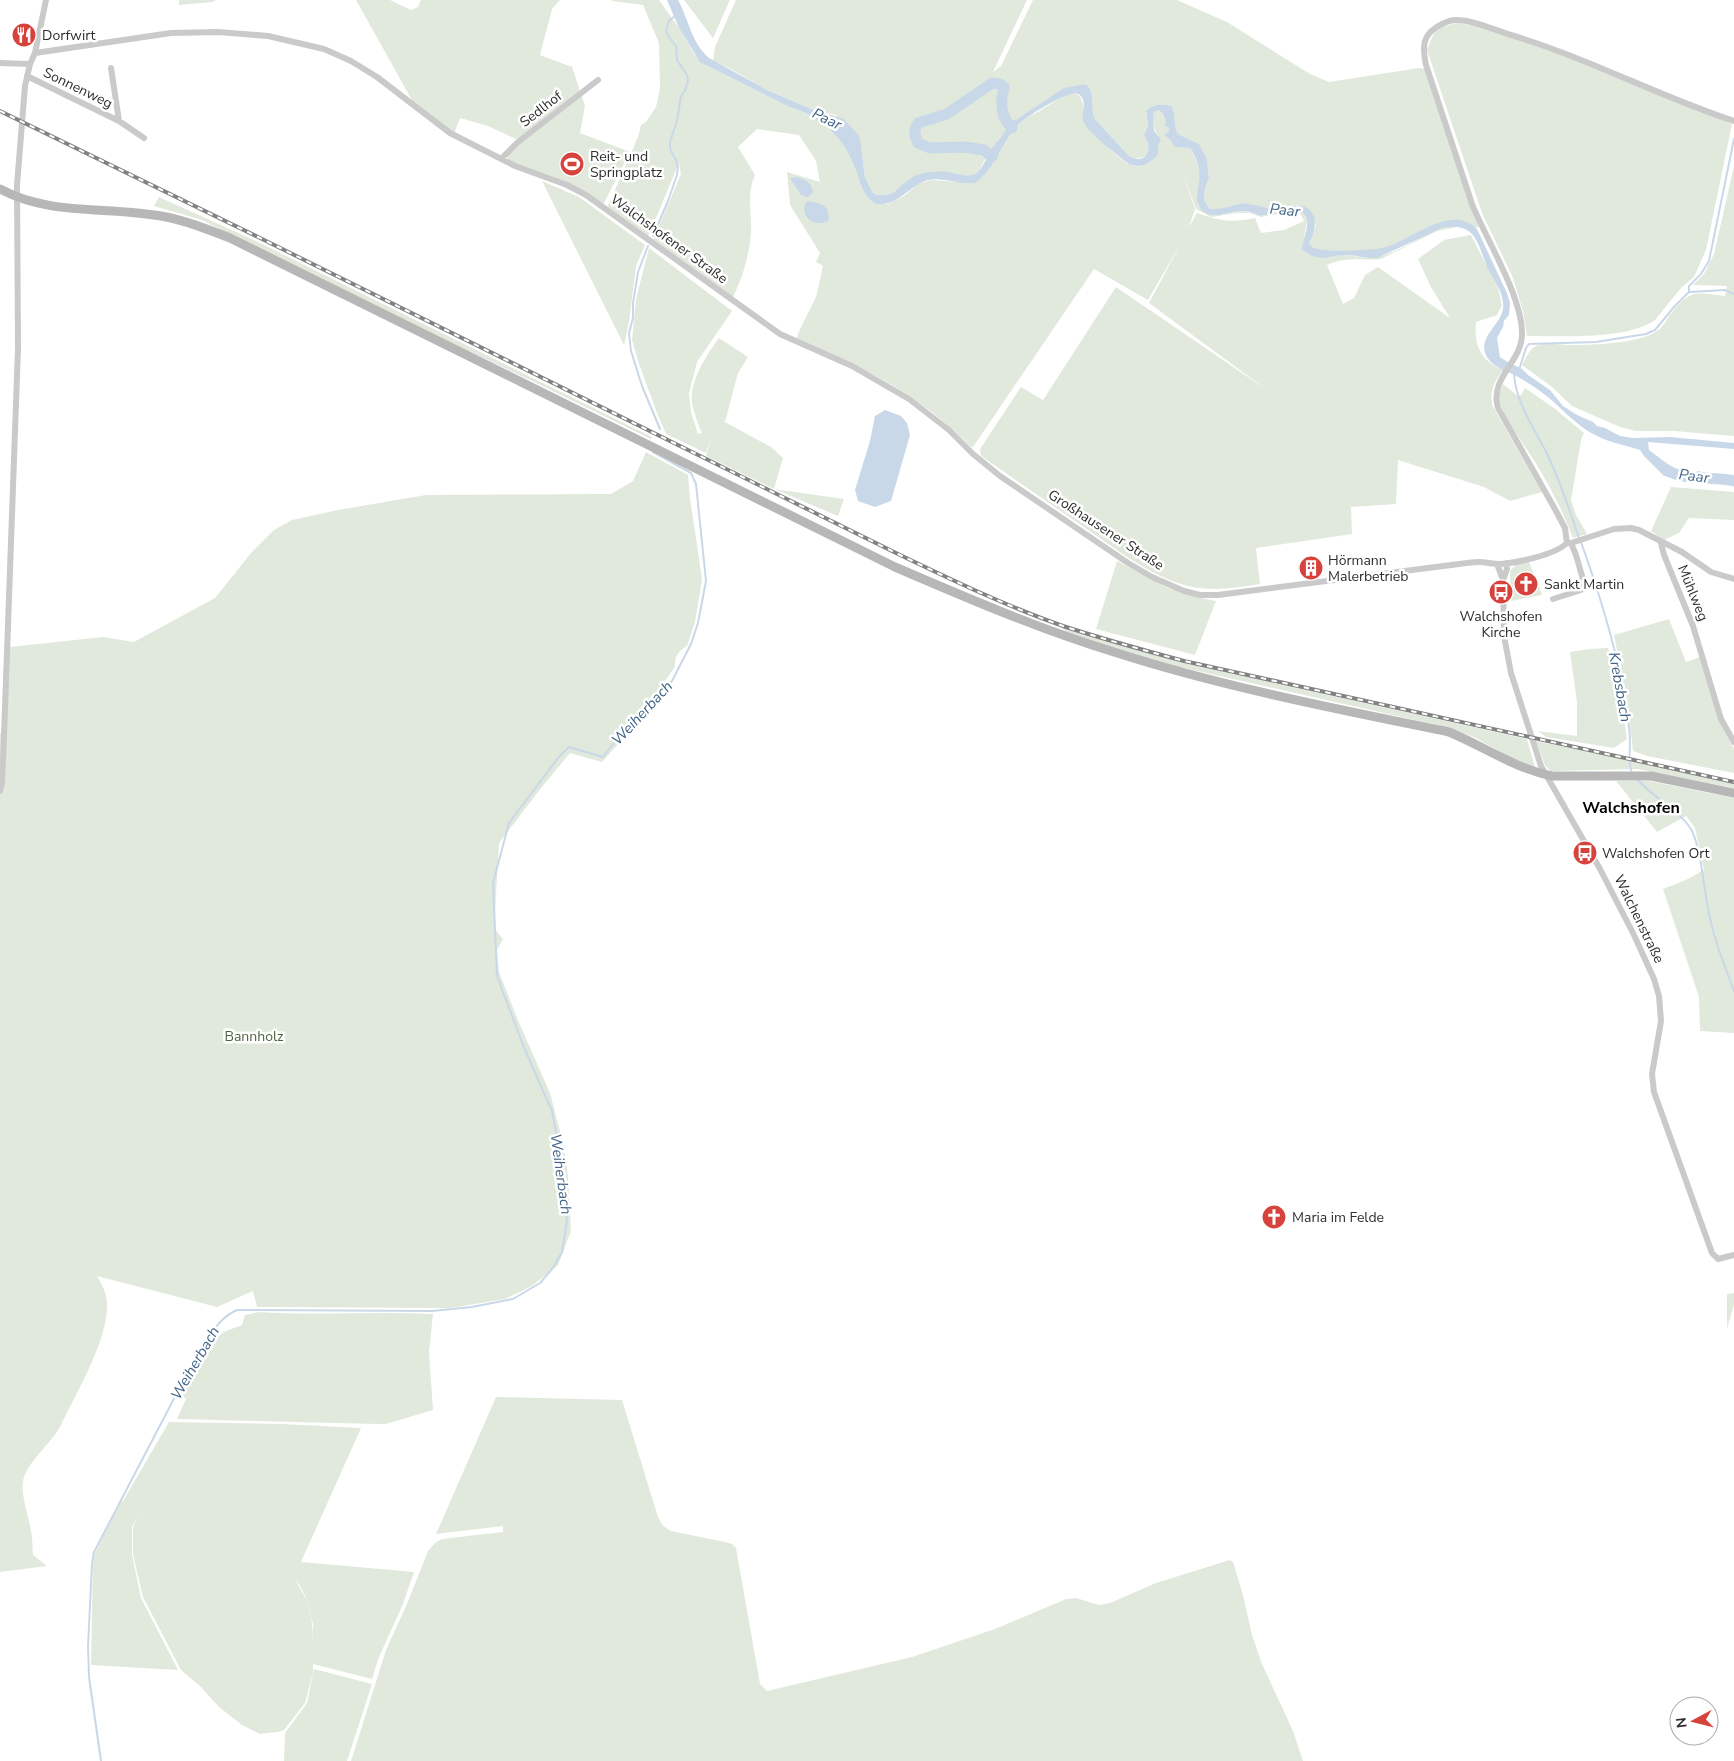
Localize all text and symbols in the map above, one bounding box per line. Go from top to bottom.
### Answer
restaurant icon: Dorfwirt [11,22,37,48]
place label: Dorfwirt [42,26,96,45]
street label: Sonnenweg [40,63,116,113]
street label: Sedlhof [516,86,566,131]
water label: Paar [809,103,846,135]
place label: Reit- und Springplatz [590,147,663,182]
sports icon: Reit- und Springplatz [559,151,585,177]
street label: Walchshofener Straße [606,190,732,288]
water label: Paar [1269,198,1302,222]
water label: Paar [1678,464,1711,488]
street label: Großhausener Straße [1044,485,1168,575]
place label: Hörmann Malerbetrieb [1328,551,1408,586]
building icon: Hörmann Malerbetrieb [1298,555,1324,581]
street label: Mühlweg [1673,562,1713,624]
church icon: Sankt Martin [1513,571,1539,597]
place label: Sankt Martin [1544,575,1624,594]
bus stop icon: Walchshofen Kirche [1488,579,1514,605]
place label: Walchshofen Kirche [1460,607,1542,642]
water label: Krebsbach [1604,650,1636,724]
water label: Weiherbach [607,677,677,749]
district label: Walchshofen [1582,797,1680,819]
bus stop icon: Walchshofen Ort [1572,840,1598,866]
place label: Walchshofen Ort [1602,844,1710,863]
street label: Walchenstraße [1609,872,1669,966]
park label: Bannholz [224,1027,284,1046]
water label: Weiherbach [545,1132,577,1216]
church icon: Maria im Felde [1261,1204,1287,1230]
place label: Maria im Felde [1292,1208,1384,1227]
water label: Weiherbach [166,1323,224,1403]
north arrow [1669,1696,1719,1746]
text: N [1672,1716,1692,1729]

